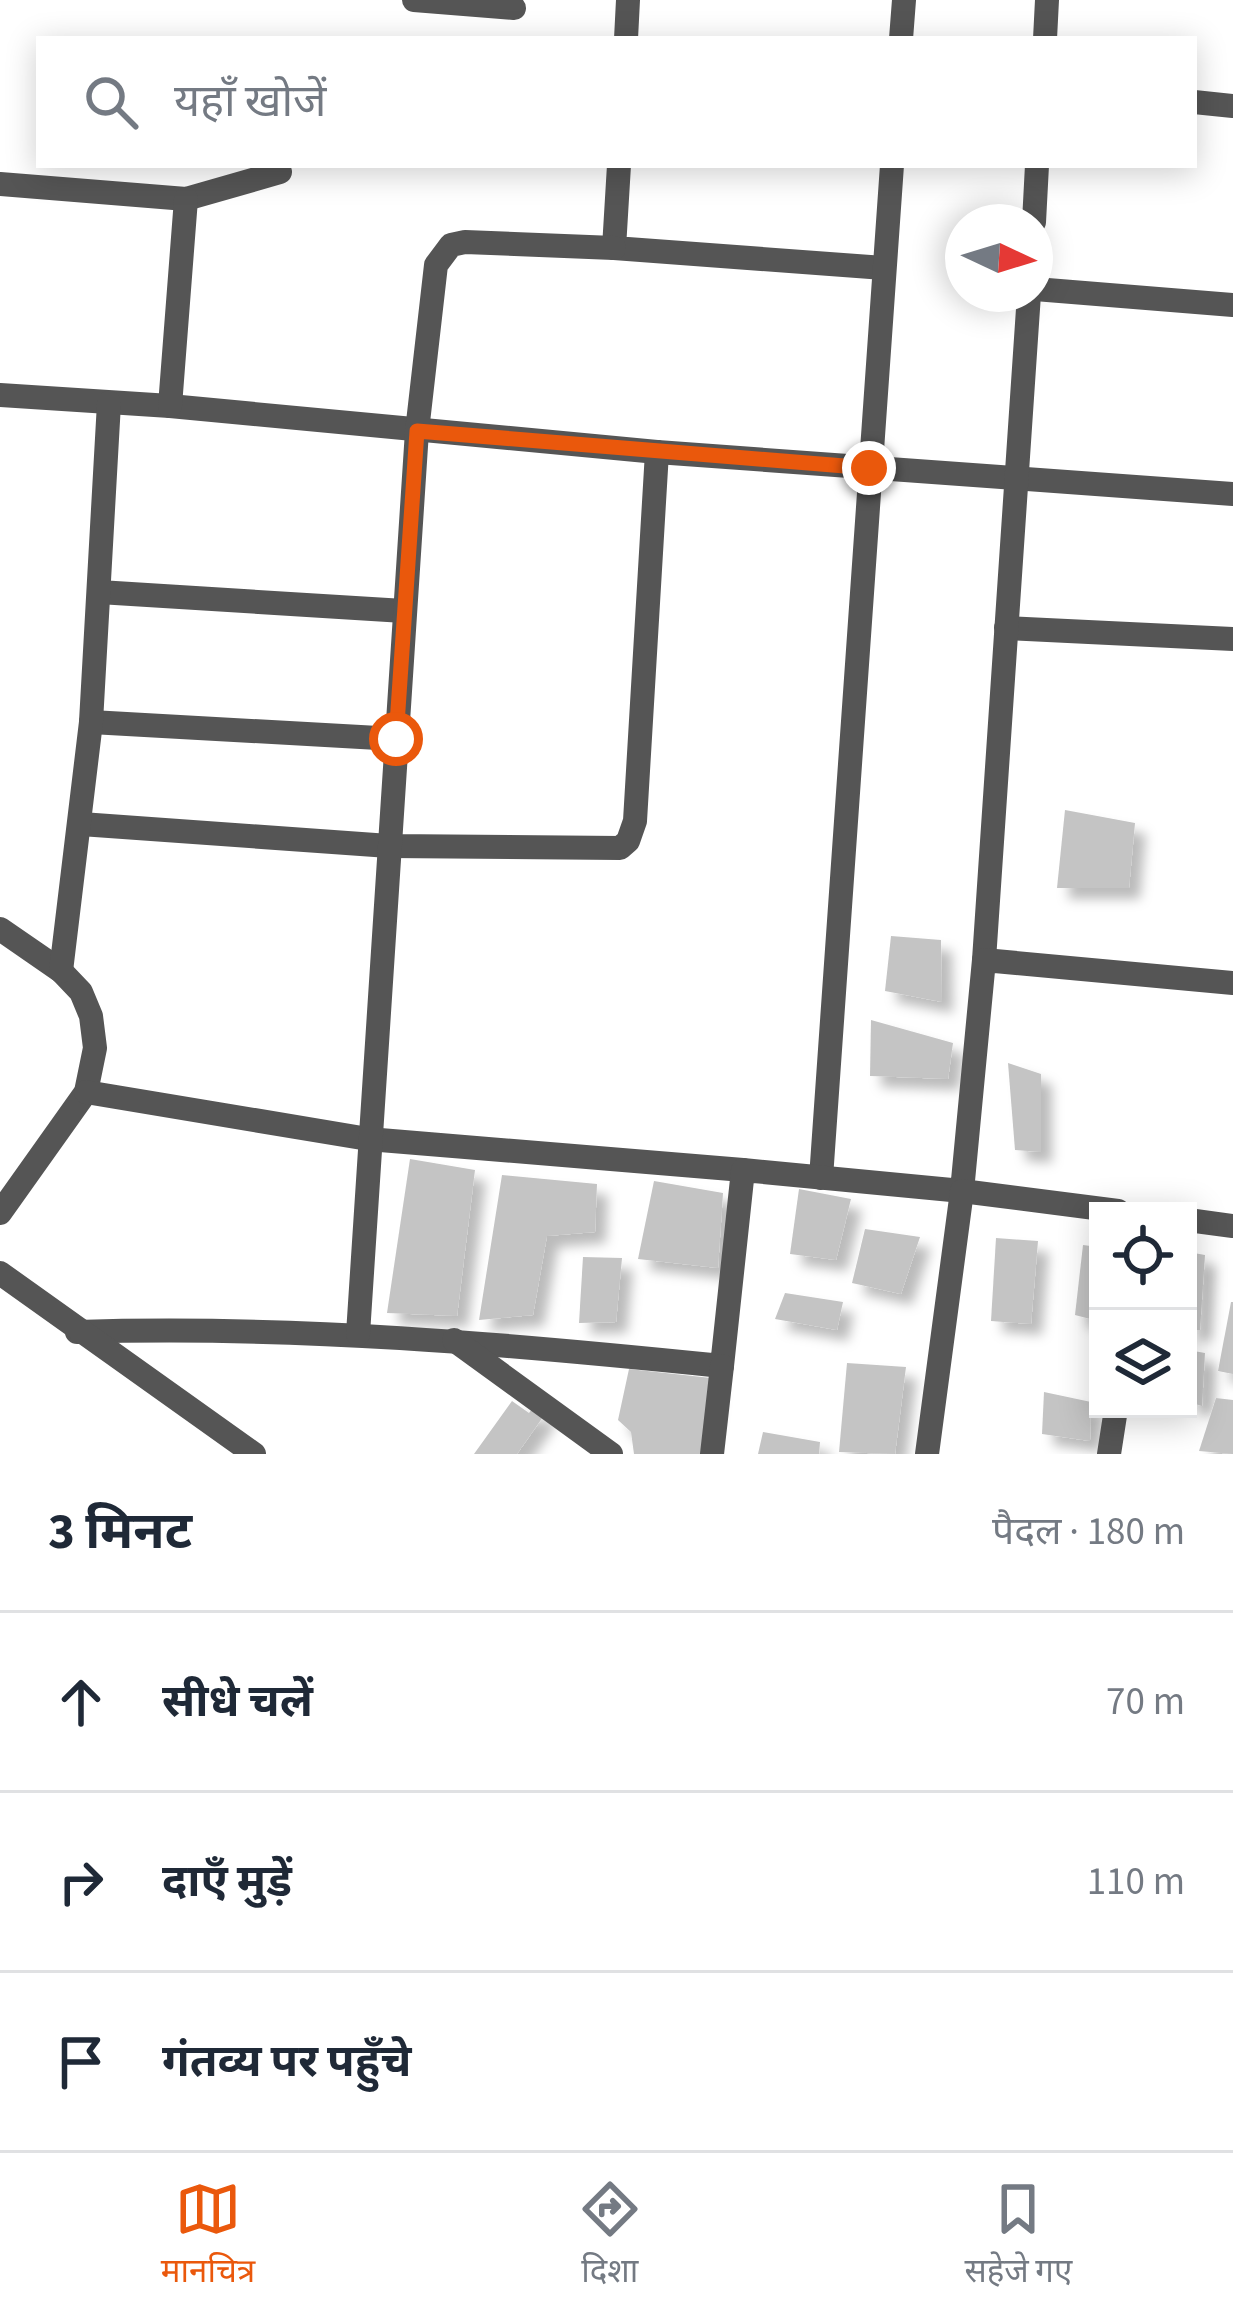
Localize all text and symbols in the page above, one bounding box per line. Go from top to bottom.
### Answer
search box [36,36,1197,168]
icon: search [78,69,144,135]
text: यहाँ खोजें [174,70,327,134]
north arrow [945,204,1053,312]
route end [842,441,896,495]
route start [369,712,423,766]
map controls [1089,1202,1197,1418]
button: locate [1089,1202,1197,1310]
button: layers [1089,1310,1197,1418]
text: 3 मिनट [48,1496,192,1568]
text: पैदल · 180 m [992,1504,1185,1560]
icon: ahead [48,1669,114,1735]
text: सीधे चलें [162,1670,313,1734]
text: 70 m [1106,1674,1185,1730]
icon: right [48,1849,114,1915]
text: दाएँ मुड़ें [162,1850,292,1914]
text: 110 m [1087,1854,1185,1910]
icon: arrive [48,2029,114,2095]
text: गंतव्य पर पहुँचे [162,2030,411,2094]
tab: मानचित्र [161,2176,255,2295]
tab: दिशा [577,2176,643,2295]
tab: सहेजे गए [964,2176,1072,2295]

